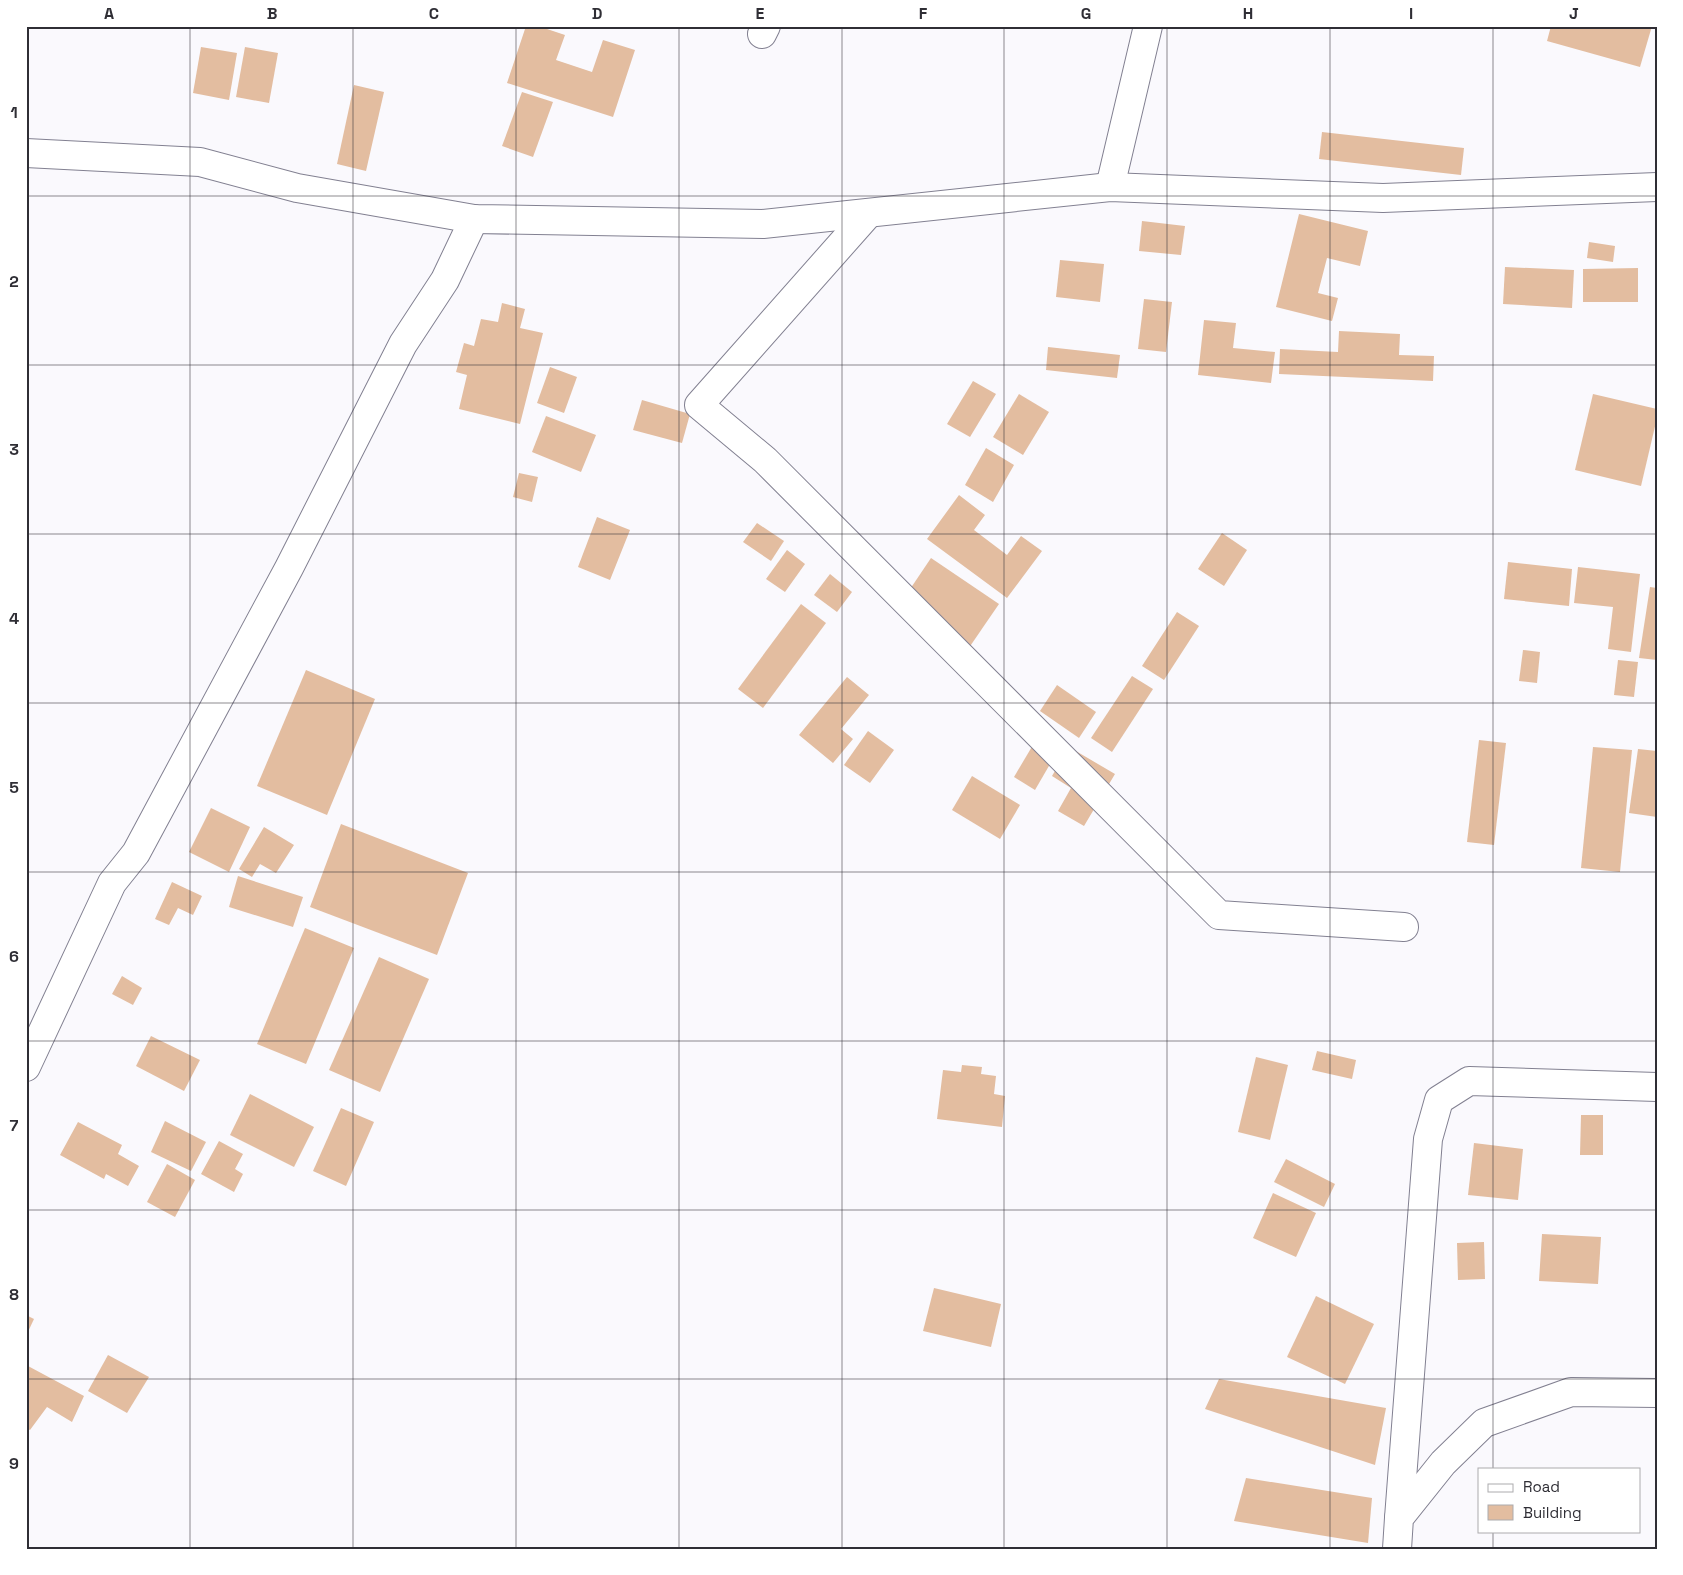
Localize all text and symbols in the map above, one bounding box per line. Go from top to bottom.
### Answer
text: A [104,3,114,24]
text: B [267,3,277,24]
text: C [429,3,439,24]
text: D [592,3,602,24]
text: E [756,3,765,24]
text: F [919,3,928,24]
text: G [1081,3,1091,24]
text: H [1243,3,1253,24]
text: I [1409,3,1413,24]
text: J [1569,3,1579,24]
text: 1 [10,102,18,123]
text: 2 [9,271,19,292]
text: 3 [9,439,19,460]
text: 4 [9,608,19,629]
text: 5 [9,777,19,798]
text: 6 [9,946,19,967]
text: 7 [10,1115,19,1136]
text: 8 [9,1284,19,1305]
text: 9 [9,1453,19,1474]
legend [1478,1468,1640,1532]
text: Road [1523,1477,1560,1496]
text: Building [1523,1503,1582,1522]

